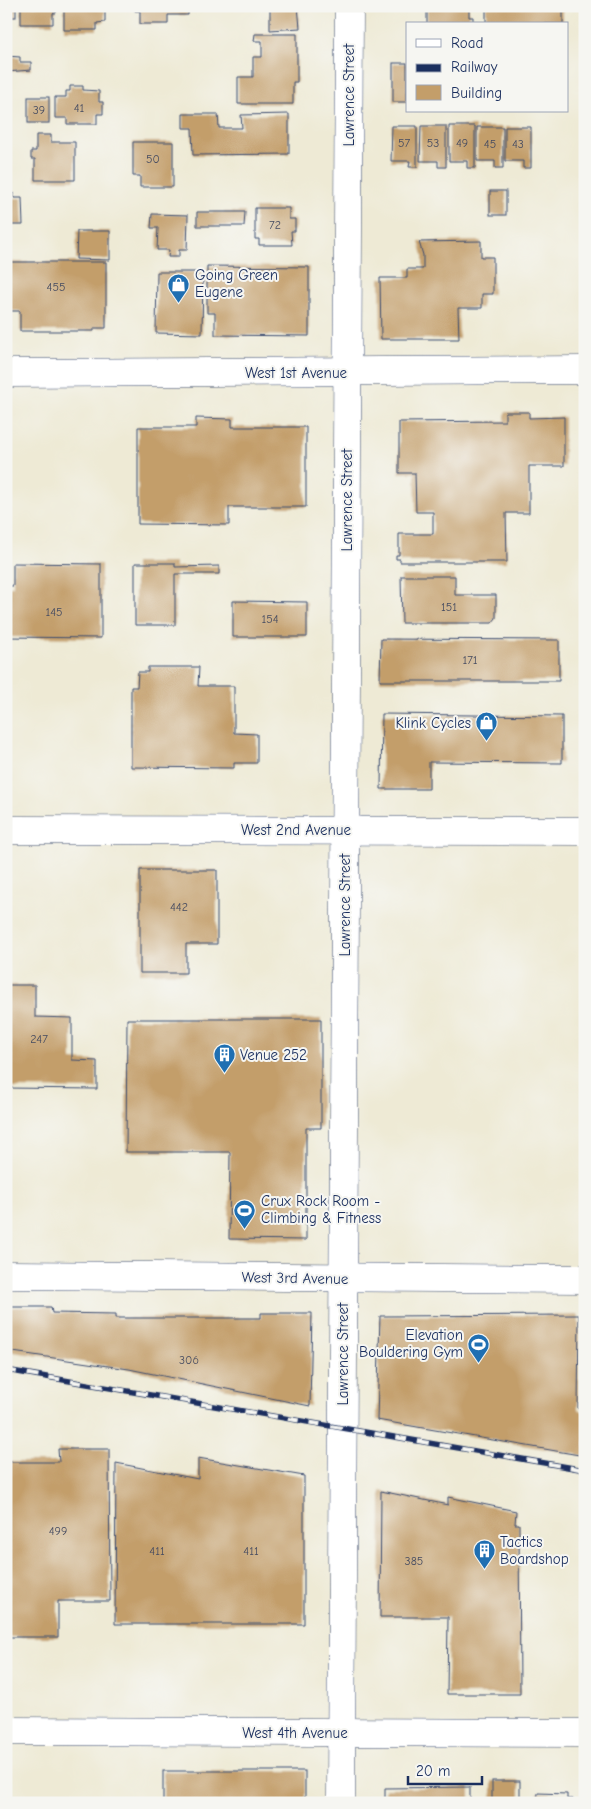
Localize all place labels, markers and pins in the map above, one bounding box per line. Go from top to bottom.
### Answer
place label: Going Green Eugene [195,266,278,301]
shop icon: Going Green Eugene [167,272,191,303]
shop icon: Klink Cycles [475,711,499,742]
place label: Klink Cycles [395,714,471,732]
building icon: Venue 252 [212,1043,236,1074]
place label: Venue 252 [240,1046,307,1064]
place label: Crux Rock Room - Climbing & Fitness [261,1192,381,1227]
sports icon: Crux Rock Room - Climbing & Fitness [233,1198,257,1229]
place label: Elevation Bouldering Gym [359,1326,463,1361]
sports icon: Elevation Bouldering Gym [467,1332,491,1363]
place label: Tactics Boardshop [500,1533,569,1568]
building icon: Tactics Boardshop [472,1539,496,1570]

